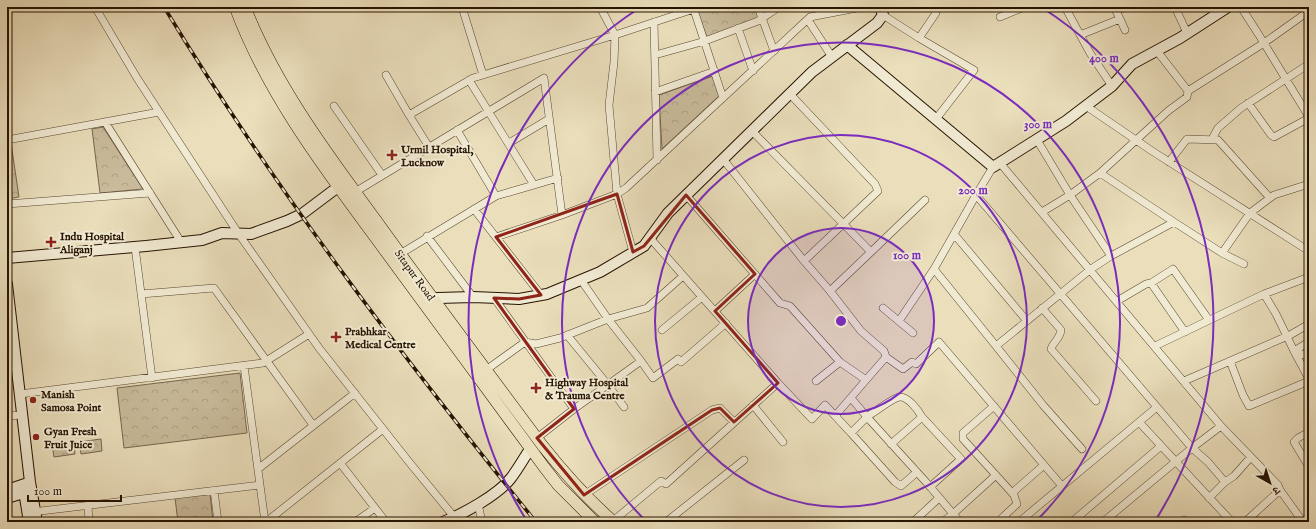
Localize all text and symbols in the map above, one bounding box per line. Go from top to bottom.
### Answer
text: 400 m [1089,51,1120,66]
text: 300 m [1024,117,1053,132]
place label: Urmil Hospital, Lucknow [400,143,474,170]
marker: Urmil Hospital, Lucknow [386,149,398,161]
text: 200 m [958,183,988,198]
place label: Indu Hospital Aliganj [59,230,125,257]
marker: Indu Hospital Aliganj [45,236,57,248]
street label: Sitapur Road [391,247,438,304]
text: 100 m [893,248,922,263]
centre of rings [834,314,848,328]
place label: Prabhkar Medical Centre [345,325,416,352]
marker: Prabhkar Medical Centre [330,331,342,343]
place label: Highway Hospital & Trauma Centre [545,376,629,403]
marker: Highway Hospital & Trauma Centre [530,382,542,394]
place label: Manish Samosa Point [41,388,102,415]
marker: Manish Samosa Point [28,395,38,405]
place label: Gyan Fresh Fruit Juice [44,425,97,452]
marker: Gyan Fresh Fruit Juice [31,432,41,442]
north arrow [1250,463,1290,503]
scale bar [28,477,121,503]
text: उ [1268,482,1283,498]
text: 100 m [34,484,62,499]

